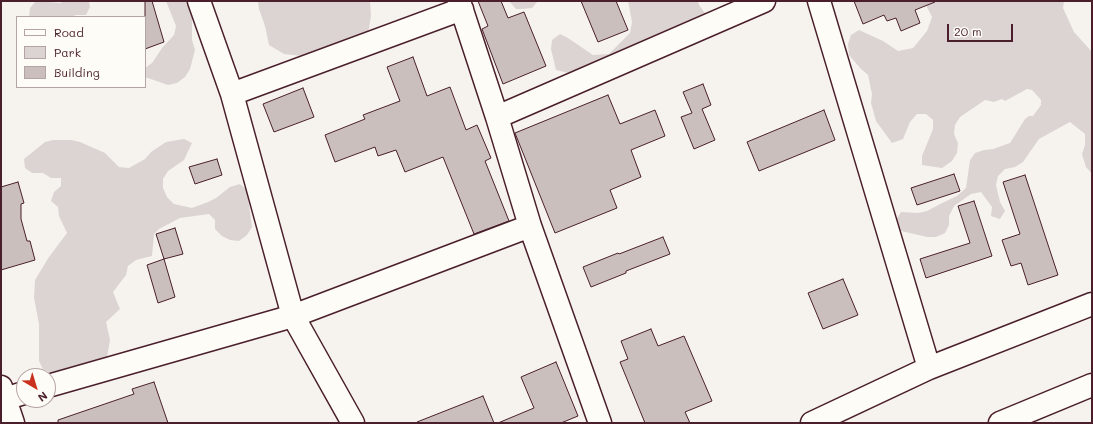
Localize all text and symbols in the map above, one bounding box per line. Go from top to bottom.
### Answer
legend [16,16,146,88]
scale bar [949,16,1015,42]
text: 20 m [954,23,982,39]
text: Road [54,24,84,40]
text: Park [54,44,81,60]
text: Building [54,64,100,80]
north arrow [16,368,56,408]
text: N [35,389,51,406]

